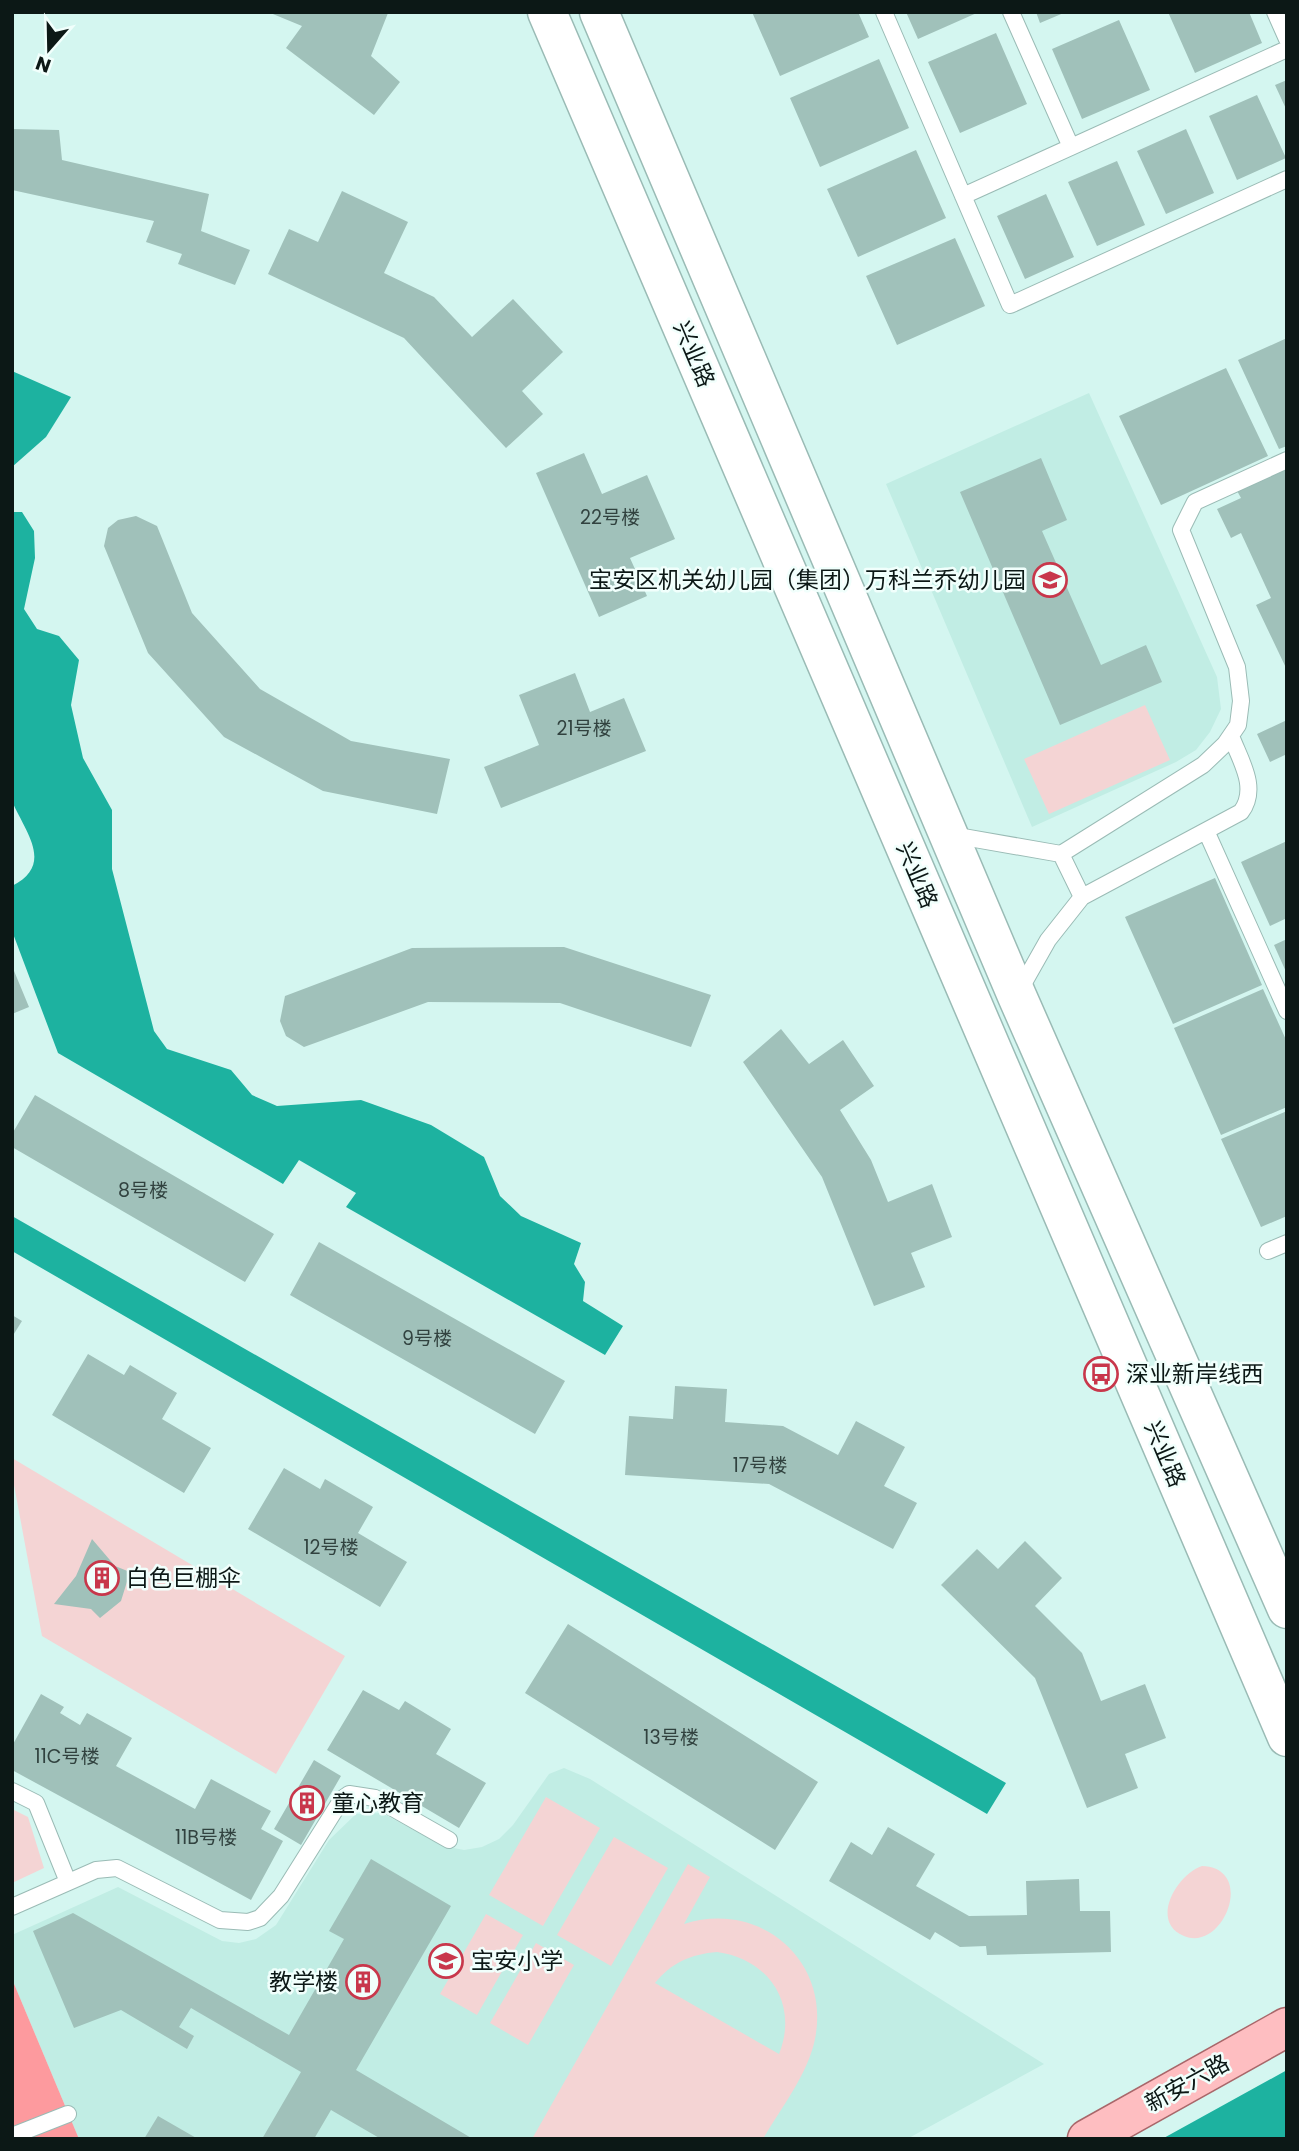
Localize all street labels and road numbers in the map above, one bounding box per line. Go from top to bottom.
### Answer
street label: 兴业路 [666,316,722,392]
street label: 兴业路 [889,837,945,913]
street label: 兴业路 [1137,1416,1193,1492]
street label: 新安六路 [1139,2047,1235,2119]

